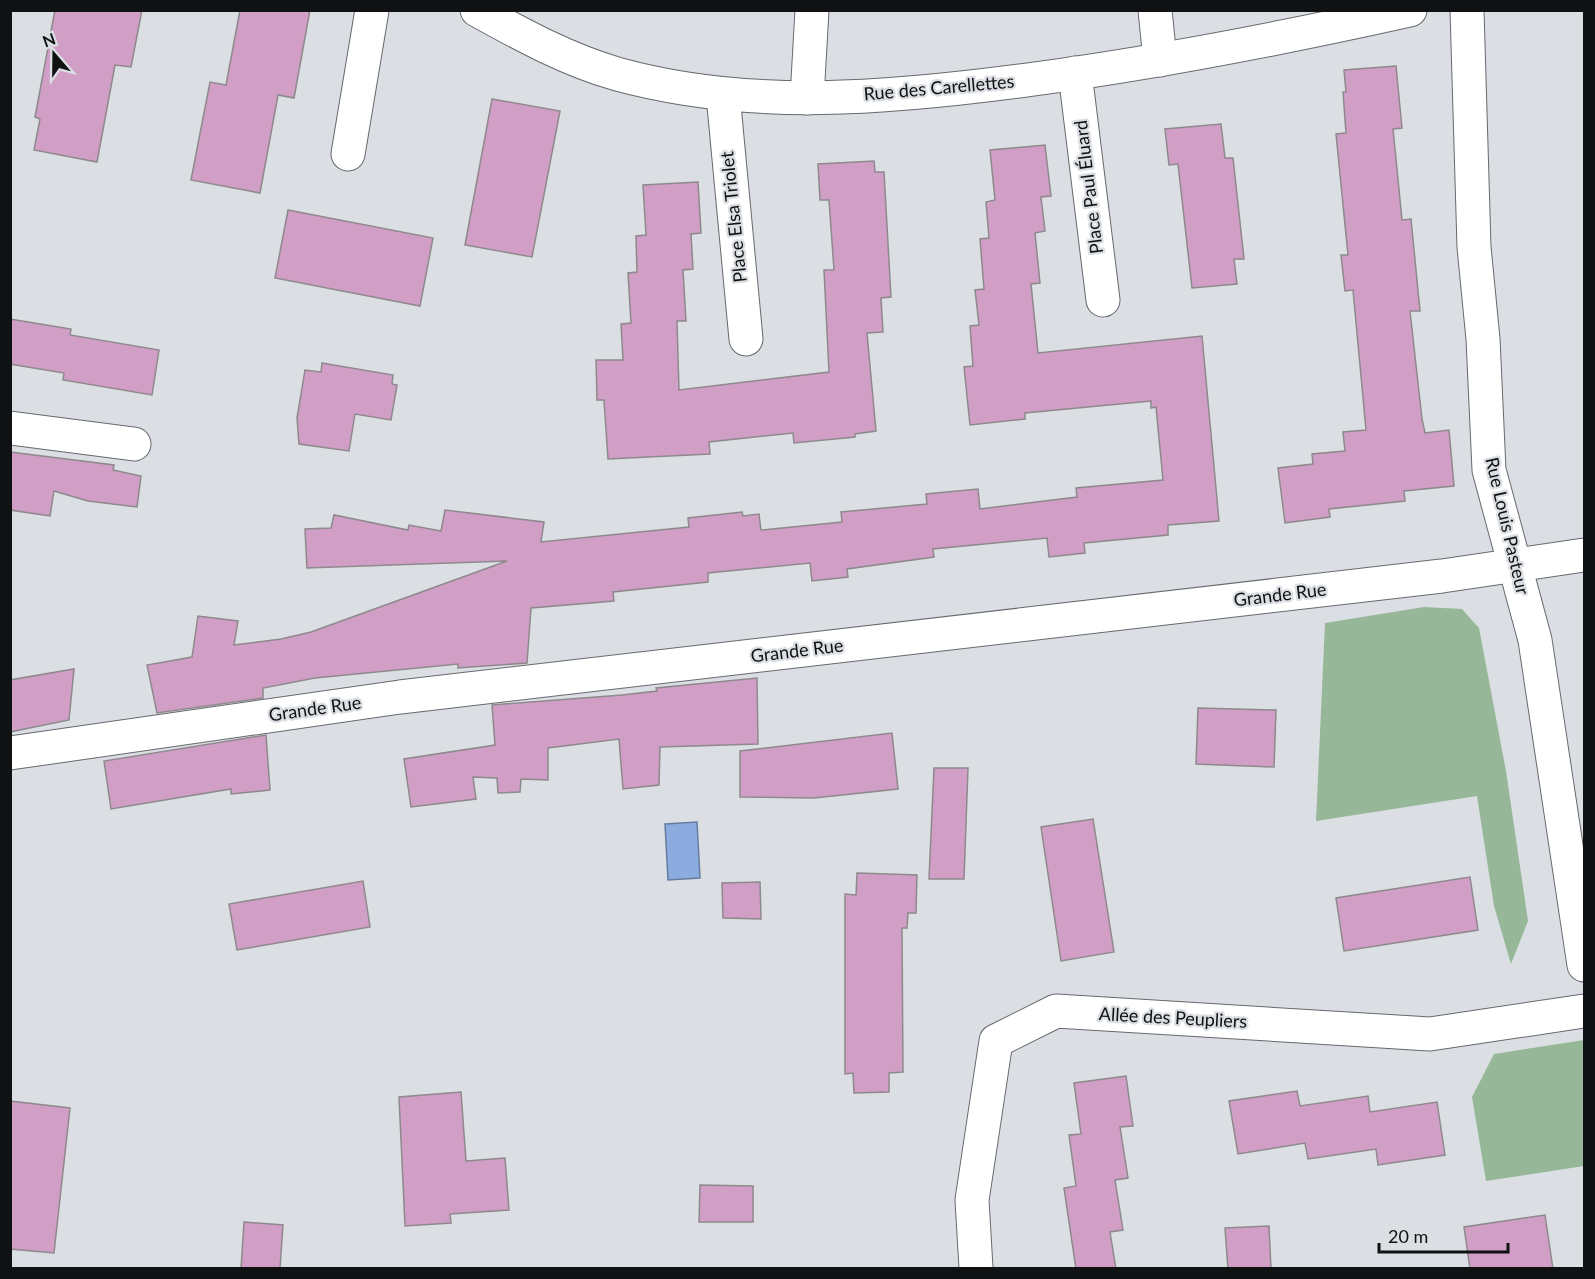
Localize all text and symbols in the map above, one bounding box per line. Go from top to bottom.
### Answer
north arrow [24,24,84,84]
text: N [40,28,58,50]
street label: Rue des Carellettes [863,69,1015,105]
street label: Place Paul Éluard [1069,119,1107,255]
street label: Place Elsa Triolet [715,150,751,284]
street label: Rue Louis Pasteur [1481,455,1535,597]
street label: Grande Rue [1232,577,1327,611]
street label: Grande Rue [749,633,844,667]
street label: Grande Rue [267,691,362,725]
street label: Allée des Peupliers [1098,1002,1248,1032]
scale bar [1379,1216,1508,1254]
text: 20 m [1388,1225,1428,1247]

